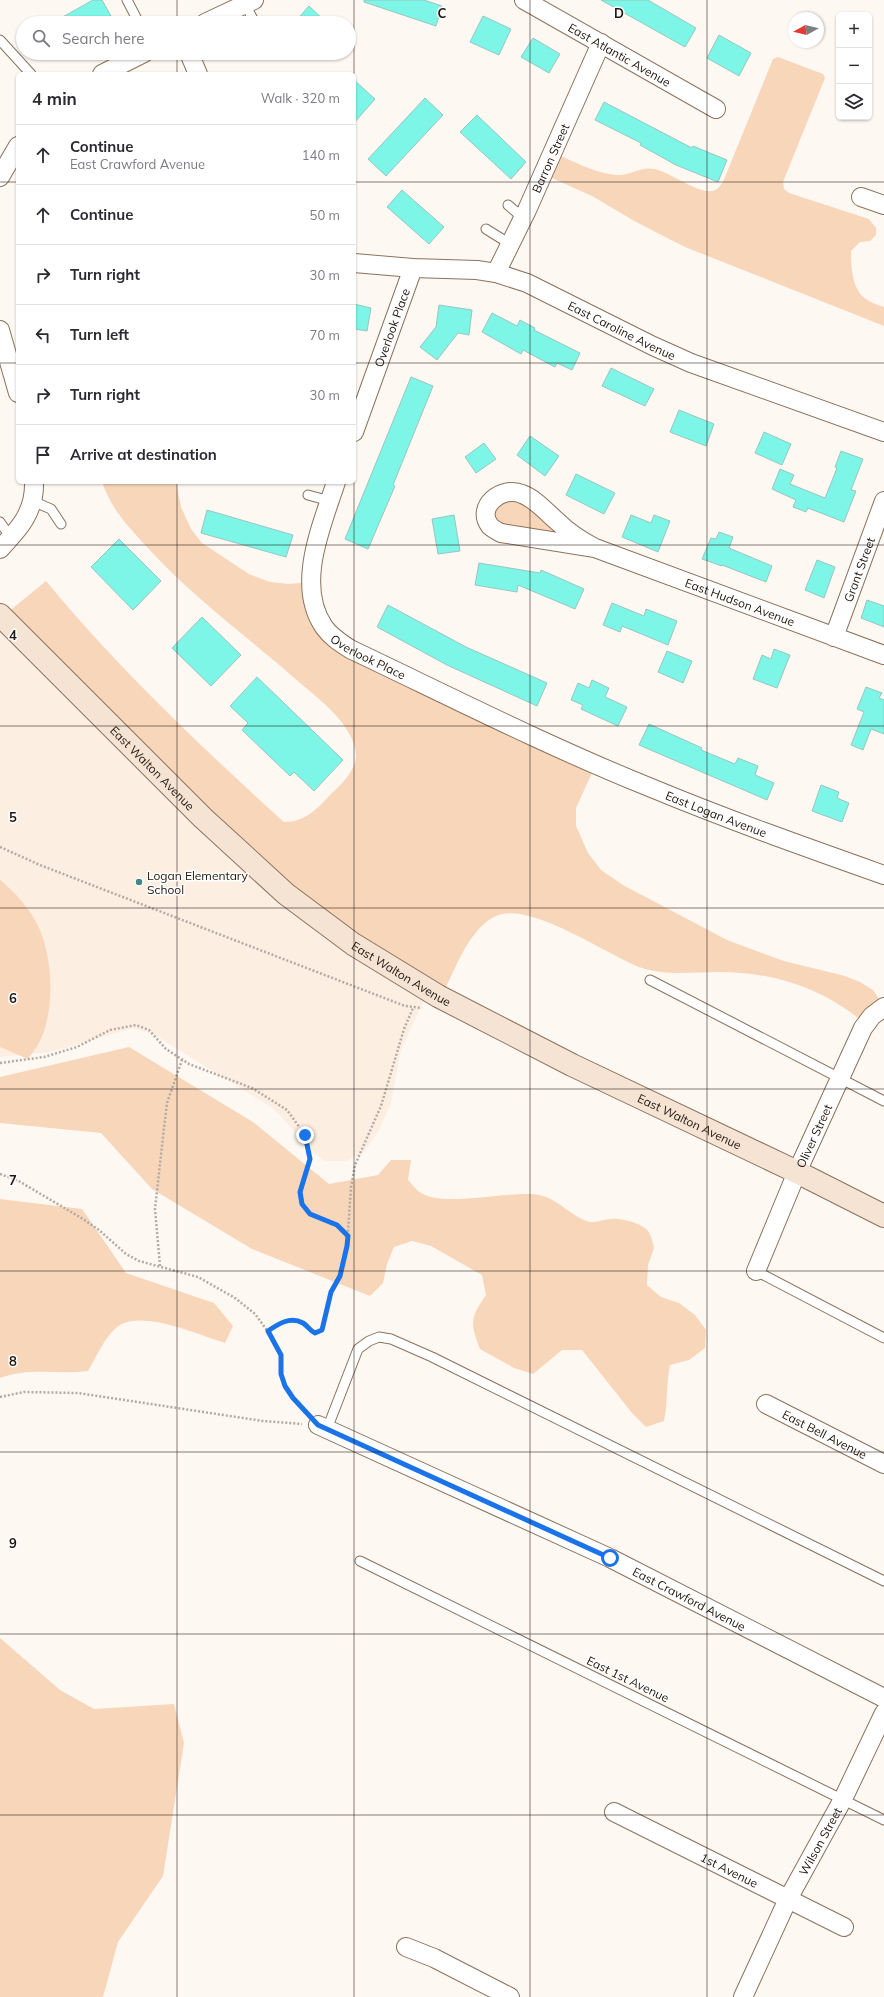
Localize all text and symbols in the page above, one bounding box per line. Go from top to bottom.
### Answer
text: C [438,5,447,21]
text: D [614,5,624,21]
north arrow [788,12,824,48]
map controls [836,12,872,120]
button: + [836,12,872,48]
search box [16,16,356,60]
street label: East Atlantic Avenue [566,19,674,89]
icon: search [30,27,52,49]
text: Search here [62,29,144,48]
button: − [836,48,872,84]
button: layers [836,84,872,120]
text: 4 min [32,88,77,109]
text: Walk · 320 m [261,90,340,106]
street label: Barron Street [528,121,572,195]
text: Continue [70,137,133,156]
icon: ahead [32,144,54,166]
text: 140 m [302,147,340,163]
text: East Crawford Avenue [70,156,205,172]
icon: ahead [32,204,54,226]
text: Continue [70,205,133,224]
text: 50 m [310,207,340,223]
icon: right [32,264,54,286]
text: Turn right [70,265,140,284]
text: 30 m [310,267,340,283]
street label: Overlook Place [371,286,413,369]
street label: East Caroline Avenue [566,297,678,363]
icon: left [32,324,54,346]
text: Turn left [70,325,129,344]
text: 70 m [310,327,340,343]
icon: right [32,384,54,406]
text: Turn right [70,385,140,404]
text: 30 m [310,387,340,403]
icon: arrive [32,444,54,466]
text: Arrive at destination [70,445,217,464]
street label: Grant Street [840,535,878,604]
street label: East Hudson Avenue [683,575,797,629]
text: 4 [9,627,17,643]
street label: Overlook Place [328,631,408,682]
street label: East Walton Avenue [107,722,198,813]
street label: East Logan Avenue [663,787,769,840]
text: 5 [9,809,17,825]
place label: Logan Elementary School [147,868,249,897]
marker: Logan Elementary School [134,877,144,887]
street label: East Walton Avenue [349,938,454,1009]
text: 6 [9,990,17,1006]
street label: East Walton Avenue [635,1090,744,1152]
street label: Oliver Street [793,1102,835,1170]
route end [296,1126,314,1144]
text: 7 [9,1172,17,1188]
text: 8 [9,1353,17,1369]
street label: East Bell Avenue [780,1406,870,1462]
text: 9 [9,1535,17,1551]
route start [601,1549,619,1567]
street label: East Crawford Avenue [630,1563,748,1634]
street label: East 1st Avenue [584,1653,672,1705]
street label: Wilson Street [795,1804,845,1878]
street label: 1st Avenue [698,1849,761,1890]

